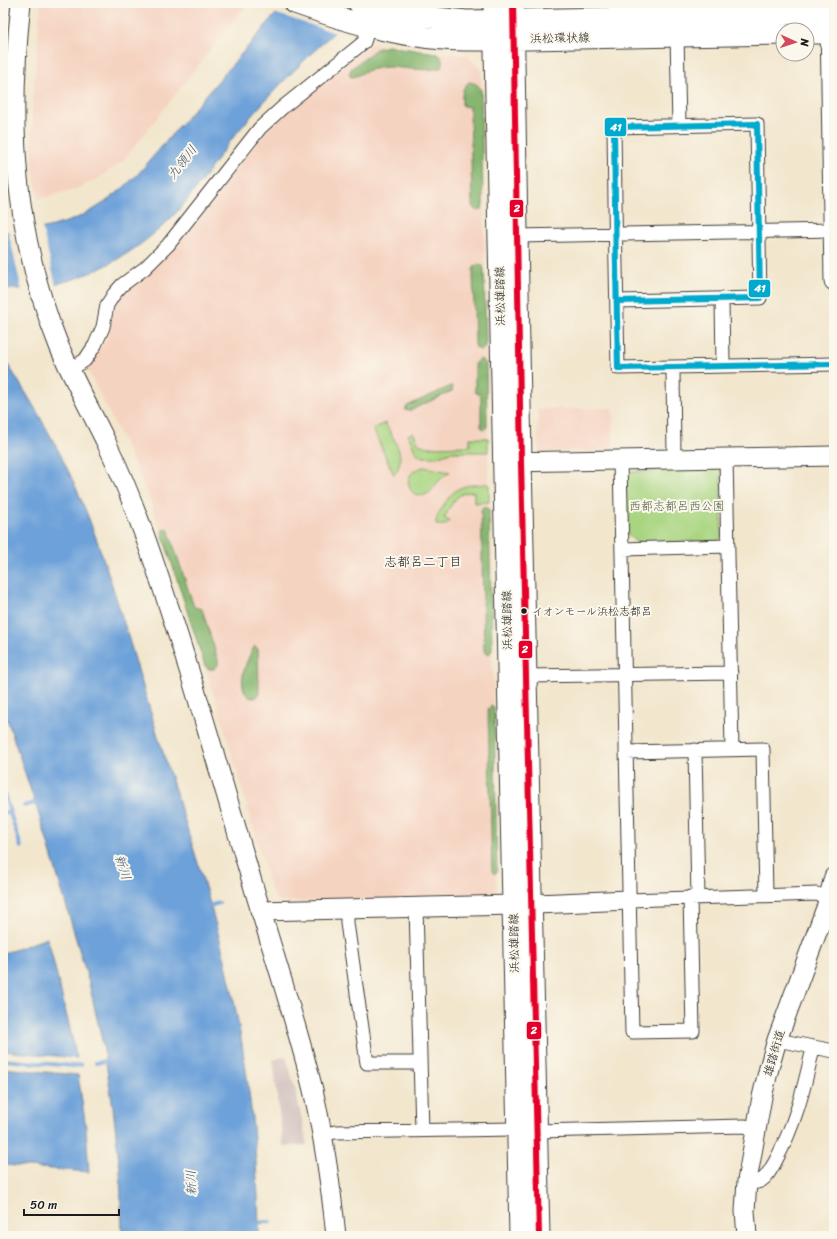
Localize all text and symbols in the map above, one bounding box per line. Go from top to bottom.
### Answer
north arrow [775,22,815,62]
street label: 浜松環状線 [530,26,590,50]
text: N [795,37,814,47]
line badge: 41 [604,117,627,137]
text: 41 [609,118,622,137]
water label: 九領川 [161,140,203,184]
line badge: 2 [509,199,524,218]
text: 2 [513,199,521,218]
street label: 浜松雄踏線 [488,266,512,326]
line badge: 41 [748,279,771,298]
text: 41 [753,279,766,298]
park label: 西都志都呂西公園 [629,495,725,517]
district label: 志都呂二丁目 [384,550,462,573]
street label: 浜松雄踏線 [495,590,519,650]
place label: イオンモール浜松志都呂 [532,602,652,621]
marker: イオンモール浜松志都呂 [519,606,529,616]
line badge: 2 [518,640,533,659]
text: 2 [521,640,529,659]
water label: 新川 [108,851,138,883]
street label: 浜松雄踏線 [502,913,526,973]
line badge: 2 [526,1021,542,1040]
text: 2 [530,1021,538,1040]
street label: 雄踏街道 [757,1027,791,1079]
water label: 新川 [179,1170,203,1196]
scale bar [24,1191,119,1217]
text: 50 m [30,1194,57,1216]

